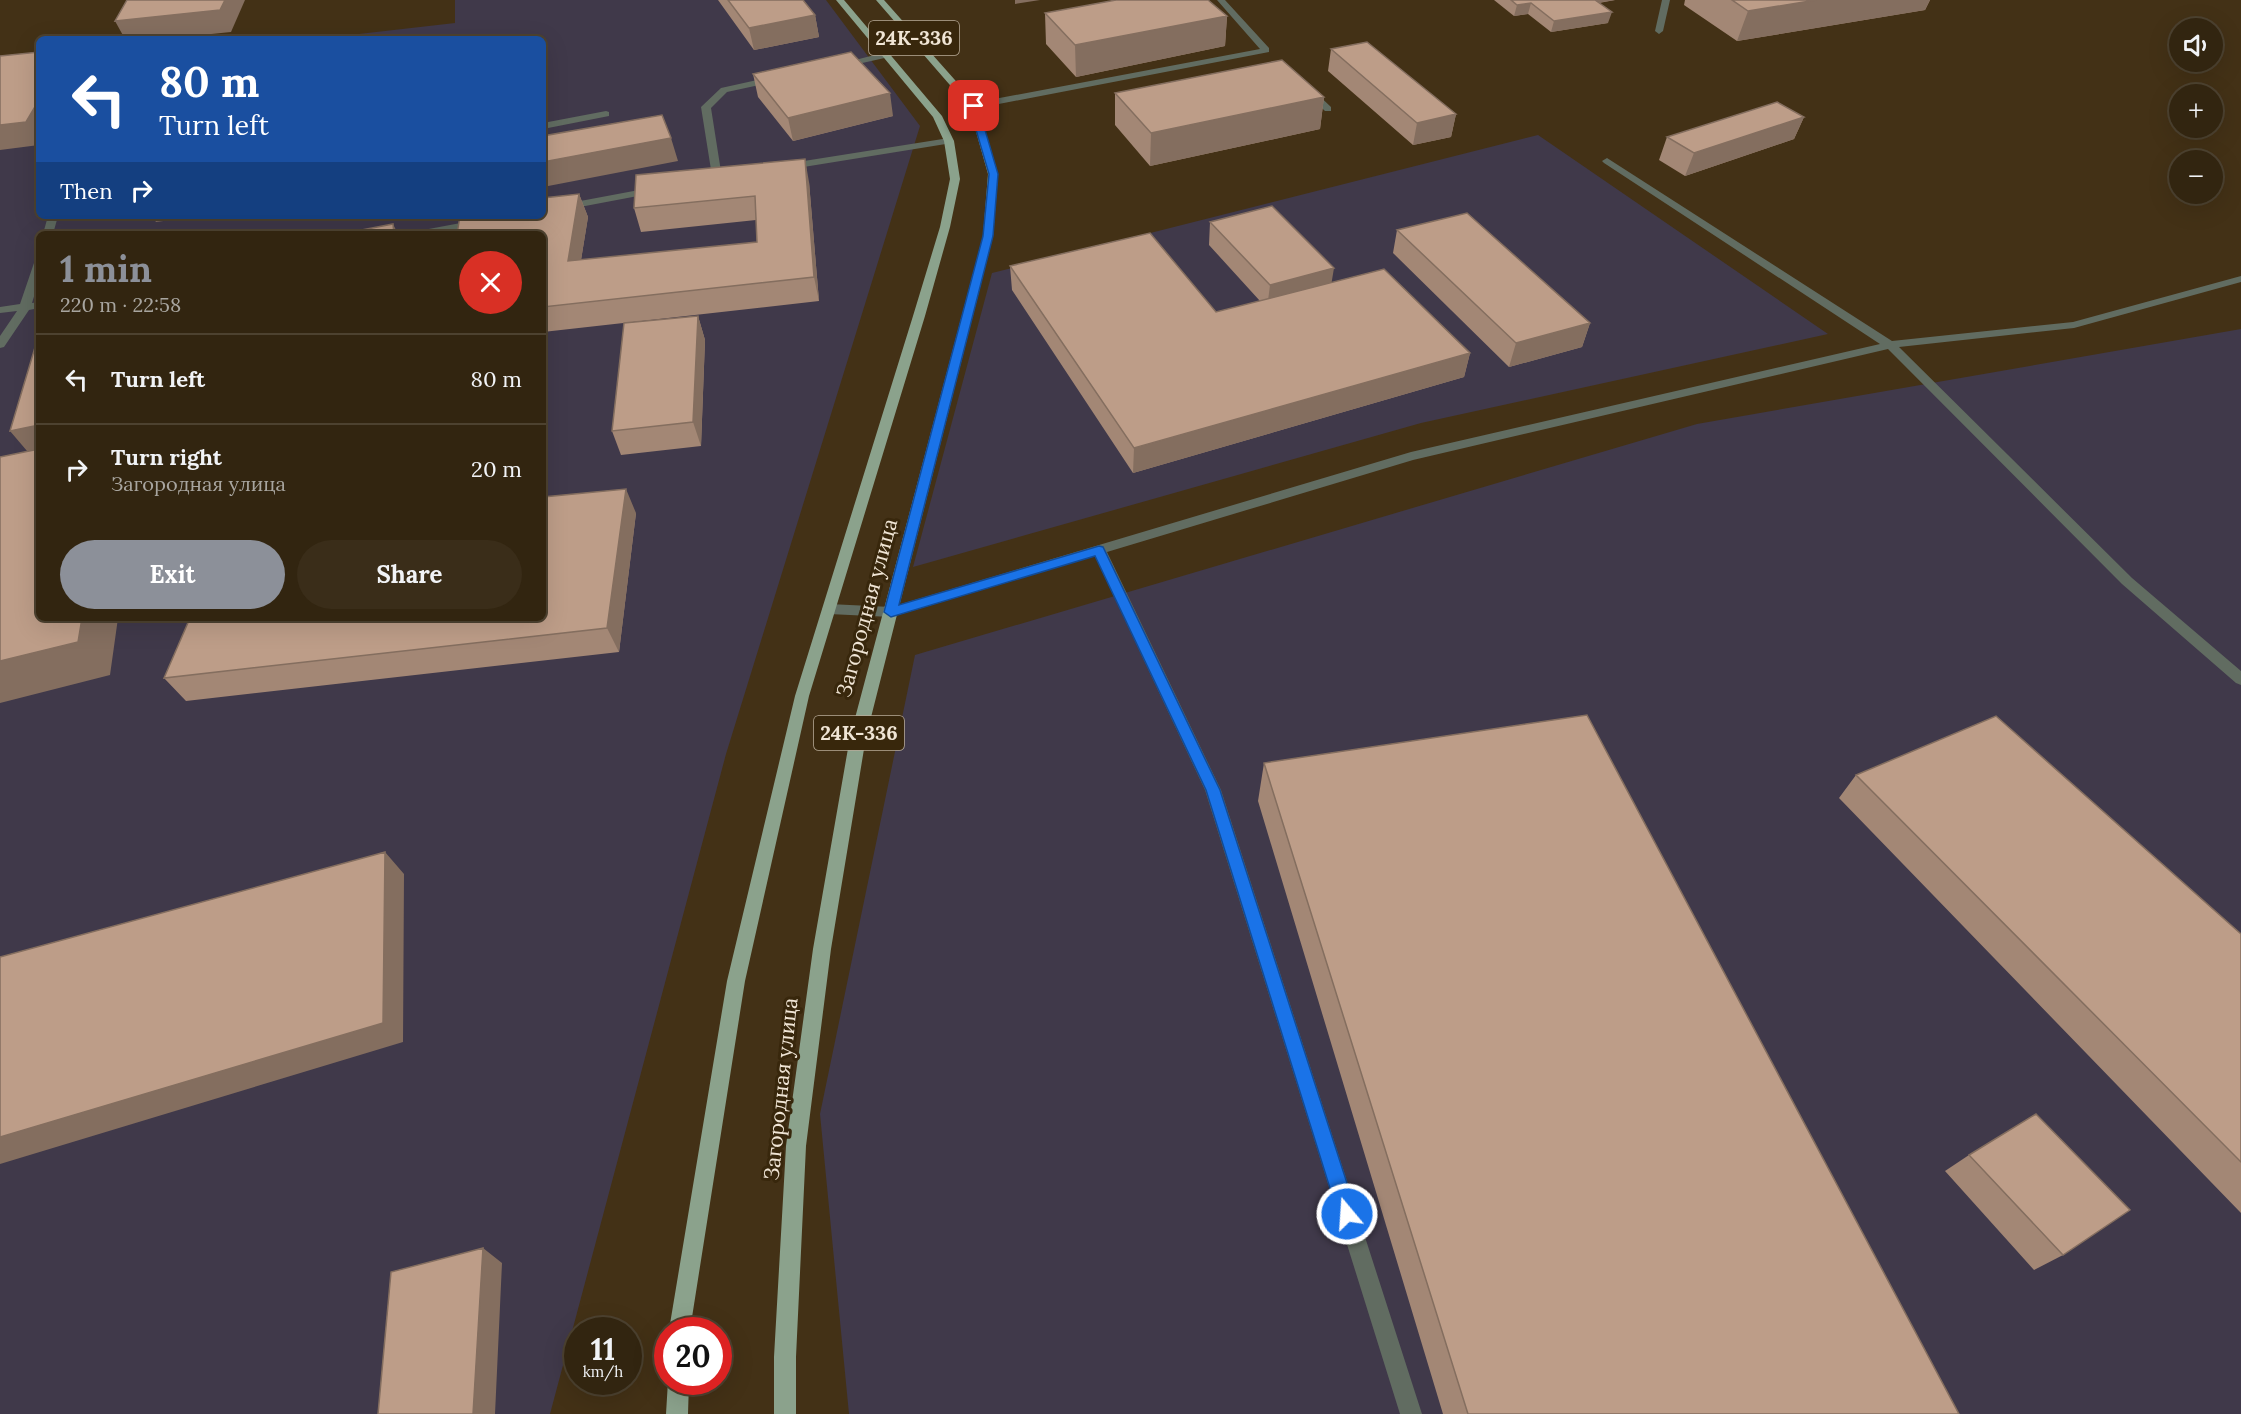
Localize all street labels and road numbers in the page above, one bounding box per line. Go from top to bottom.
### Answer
road number: 24К-336 [869,21,959,55]
street label: Загородная улица [830,516,903,700]
road number: 24К-336 [814,716,904,750]
street label: Загородная улица [757,996,804,1182]

